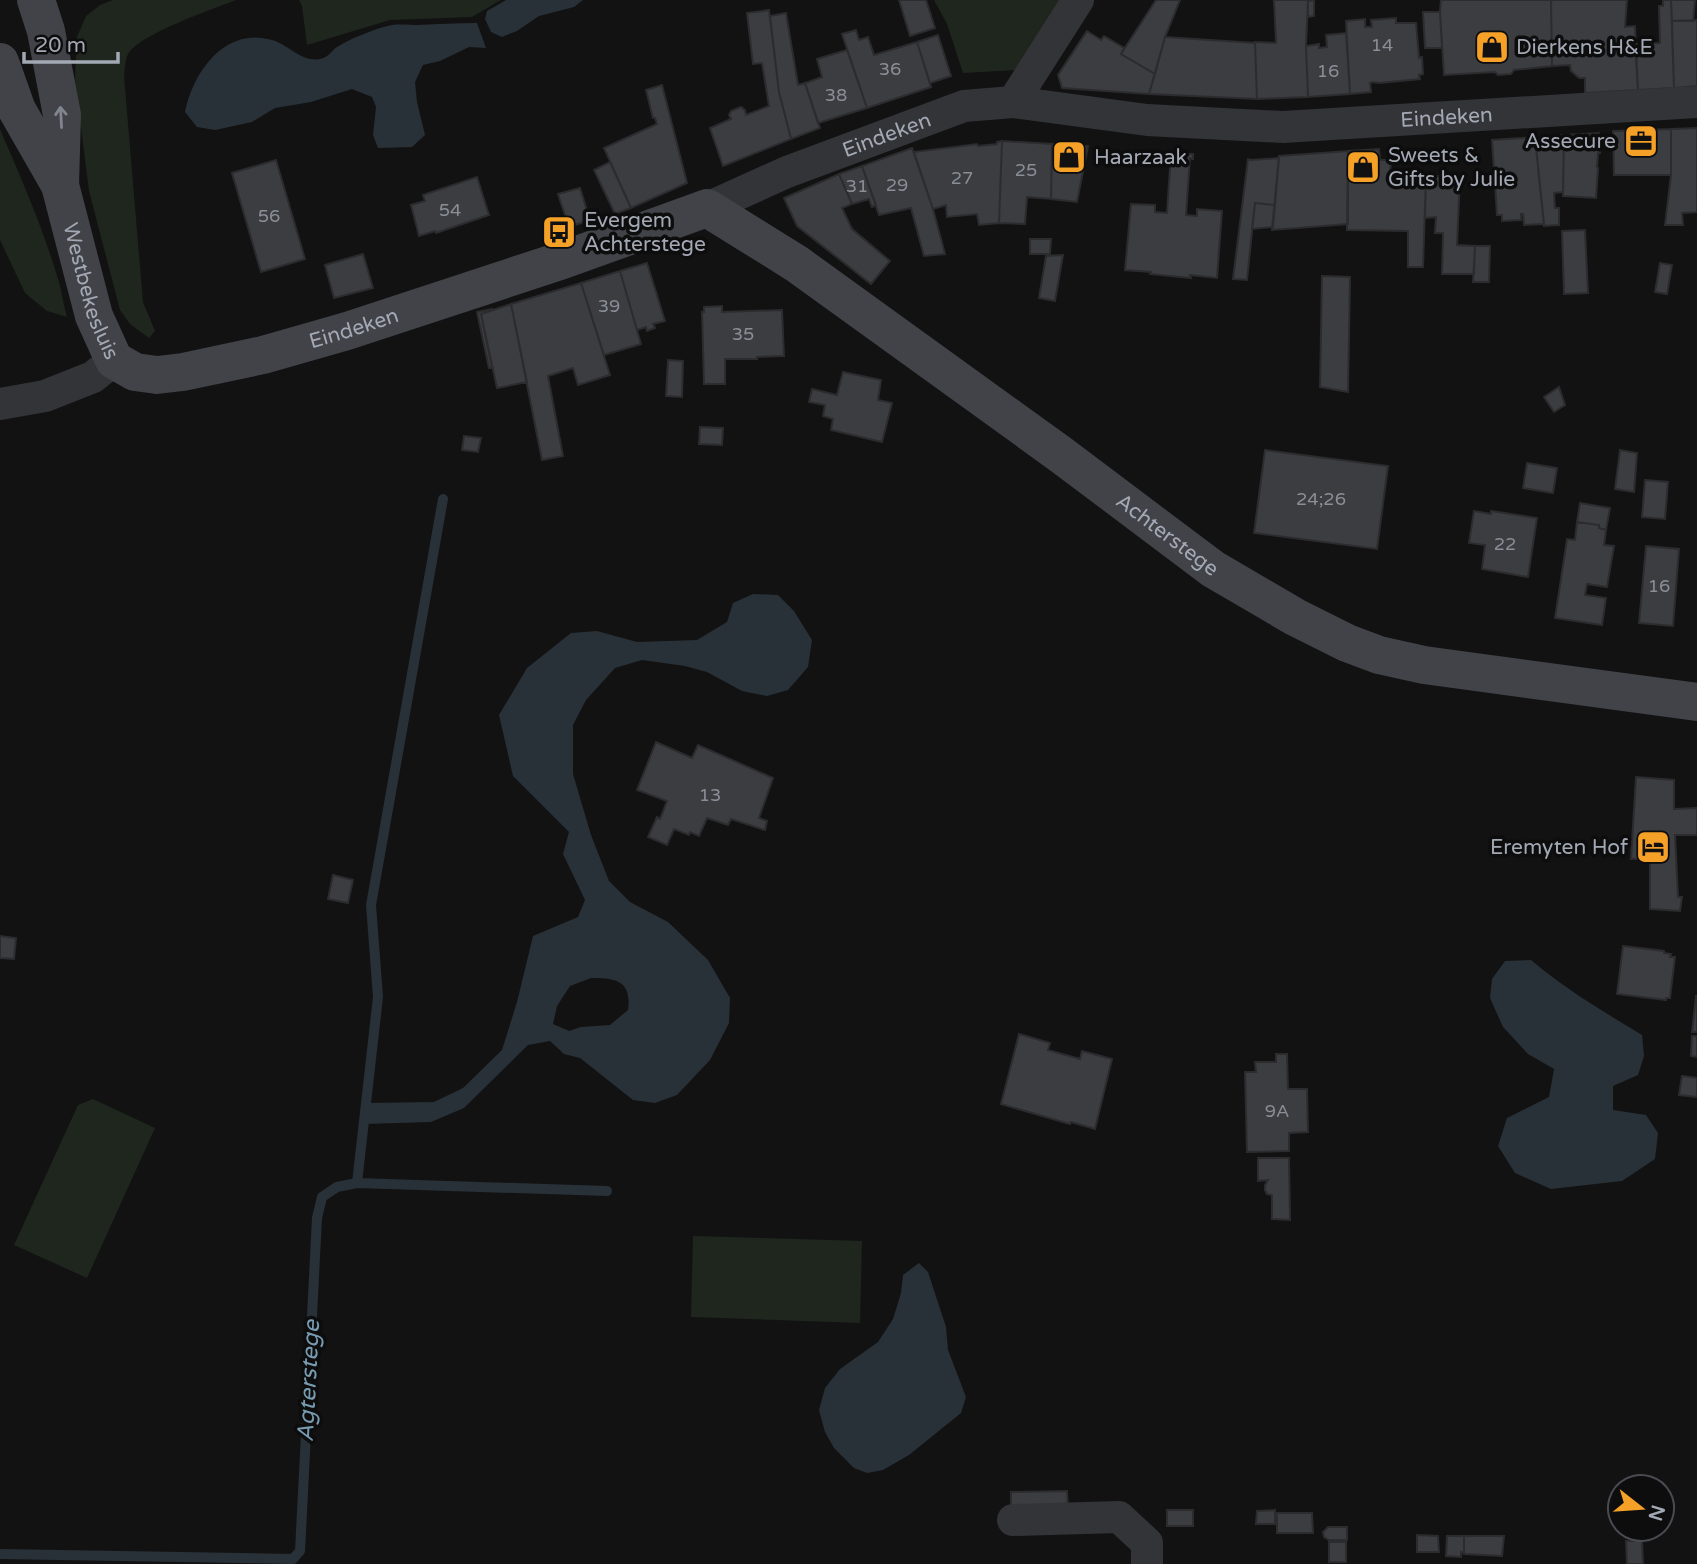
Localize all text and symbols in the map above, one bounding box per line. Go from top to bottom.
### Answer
scale bar [24,21,119,65]
shop icon: Dierkens H&E [1473,28,1511,66]
text: 20 m [35,33,86,58]
house number: 14 [1371,34,1393,56]
place label: Dierkens H&E [1516,35,1653,60]
house number: 36 [879,58,901,80]
house number: 16 [1317,60,1339,82]
house number: 38 [825,84,847,106]
street label: Eindeken [1400,102,1493,133]
one-way arrow [54,106,67,129]
street label: Eindeken [839,107,934,163]
office icon: Assecure [1622,122,1660,160]
place label: Assecure [1525,129,1616,154]
shop icon: Haarzaak [1050,138,1088,176]
place label: Sweets & Gifts by Julie [1388,143,1515,192]
place label: Haarzaak [1094,145,1187,170]
shop icon: Sweets & Gifts by Julie [1344,148,1382,186]
house number: 25 [1015,159,1037,181]
house number: 27 [951,167,973,189]
house number: 29 [886,174,908,196]
house number: 31 [846,175,868,197]
house number: 54 [439,199,461,221]
house number: 56 [258,205,280,227]
place label: Evergem Achterstege [584,208,706,257]
bus stop icon: Evergem Achterstege [540,213,578,251]
street label: Westbekesluis [57,220,124,364]
house number: 39 [598,295,620,317]
street label: Eindeken [306,303,402,354]
house number: 35 [732,323,754,345]
street label: Achterstege [1111,488,1223,582]
house number: 24;26 [1296,488,1346,510]
house number: 22 [1494,533,1516,555]
house number: 16 [1648,575,1670,597]
house number: 13 [699,784,721,806]
hotel icon: Eremyten Hof [1634,828,1672,866]
place label: Eremyten Hof [1490,835,1628,860]
house number: 9A [1265,1100,1289,1122]
water label: Agterstege [292,1317,326,1443]
north arrow [1606,1473,1676,1543]
text: N [1644,1502,1669,1523]

